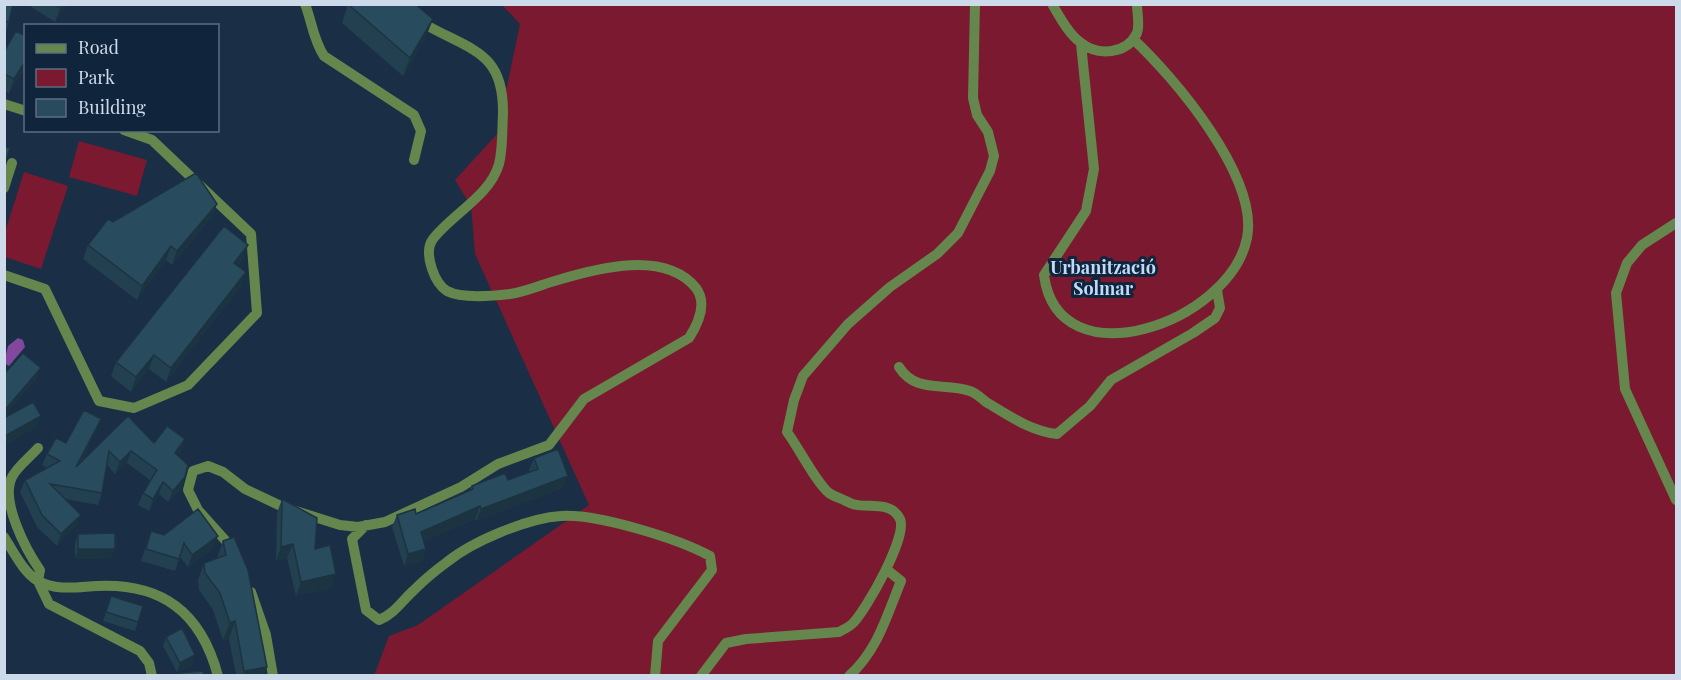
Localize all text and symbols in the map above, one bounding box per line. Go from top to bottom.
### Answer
legend [24,24,219,132]
text: Road [78,35,119,59]
text: Park [78,65,115,89]
text: Building [78,95,146,119]
district label: Urbanització Solmar [1050,255,1156,300]

